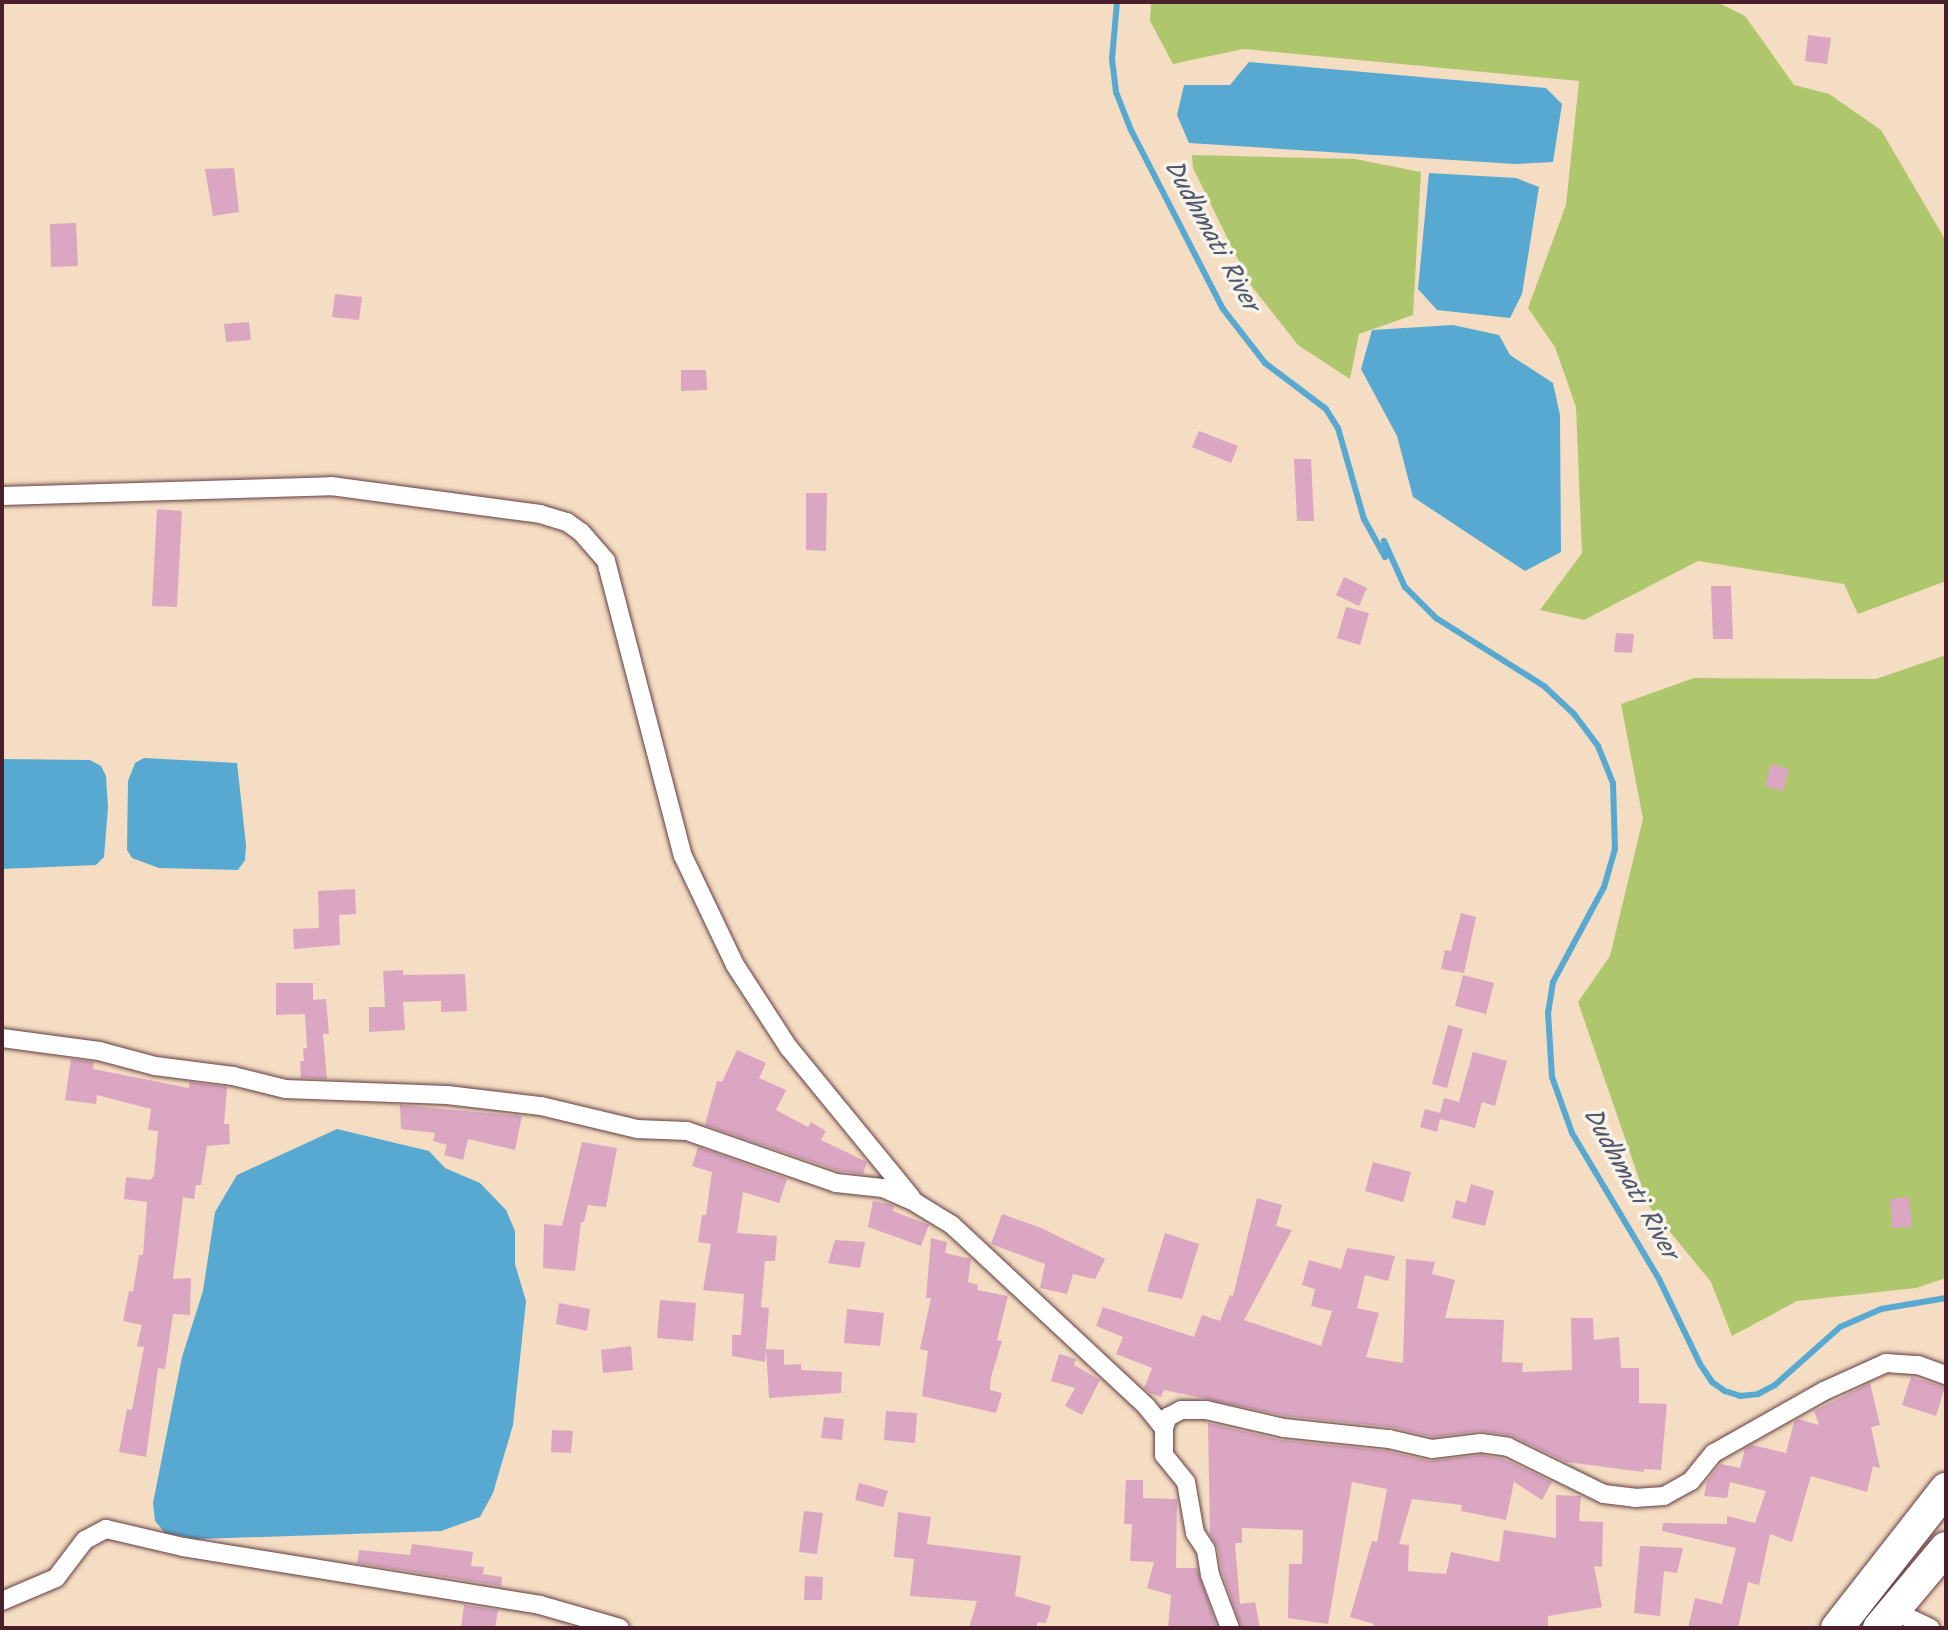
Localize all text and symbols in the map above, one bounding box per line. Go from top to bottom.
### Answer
water label: Dudhmati River [1156,155,1264,317]
water label: Dudhmati River [1575,1103,1683,1265]

